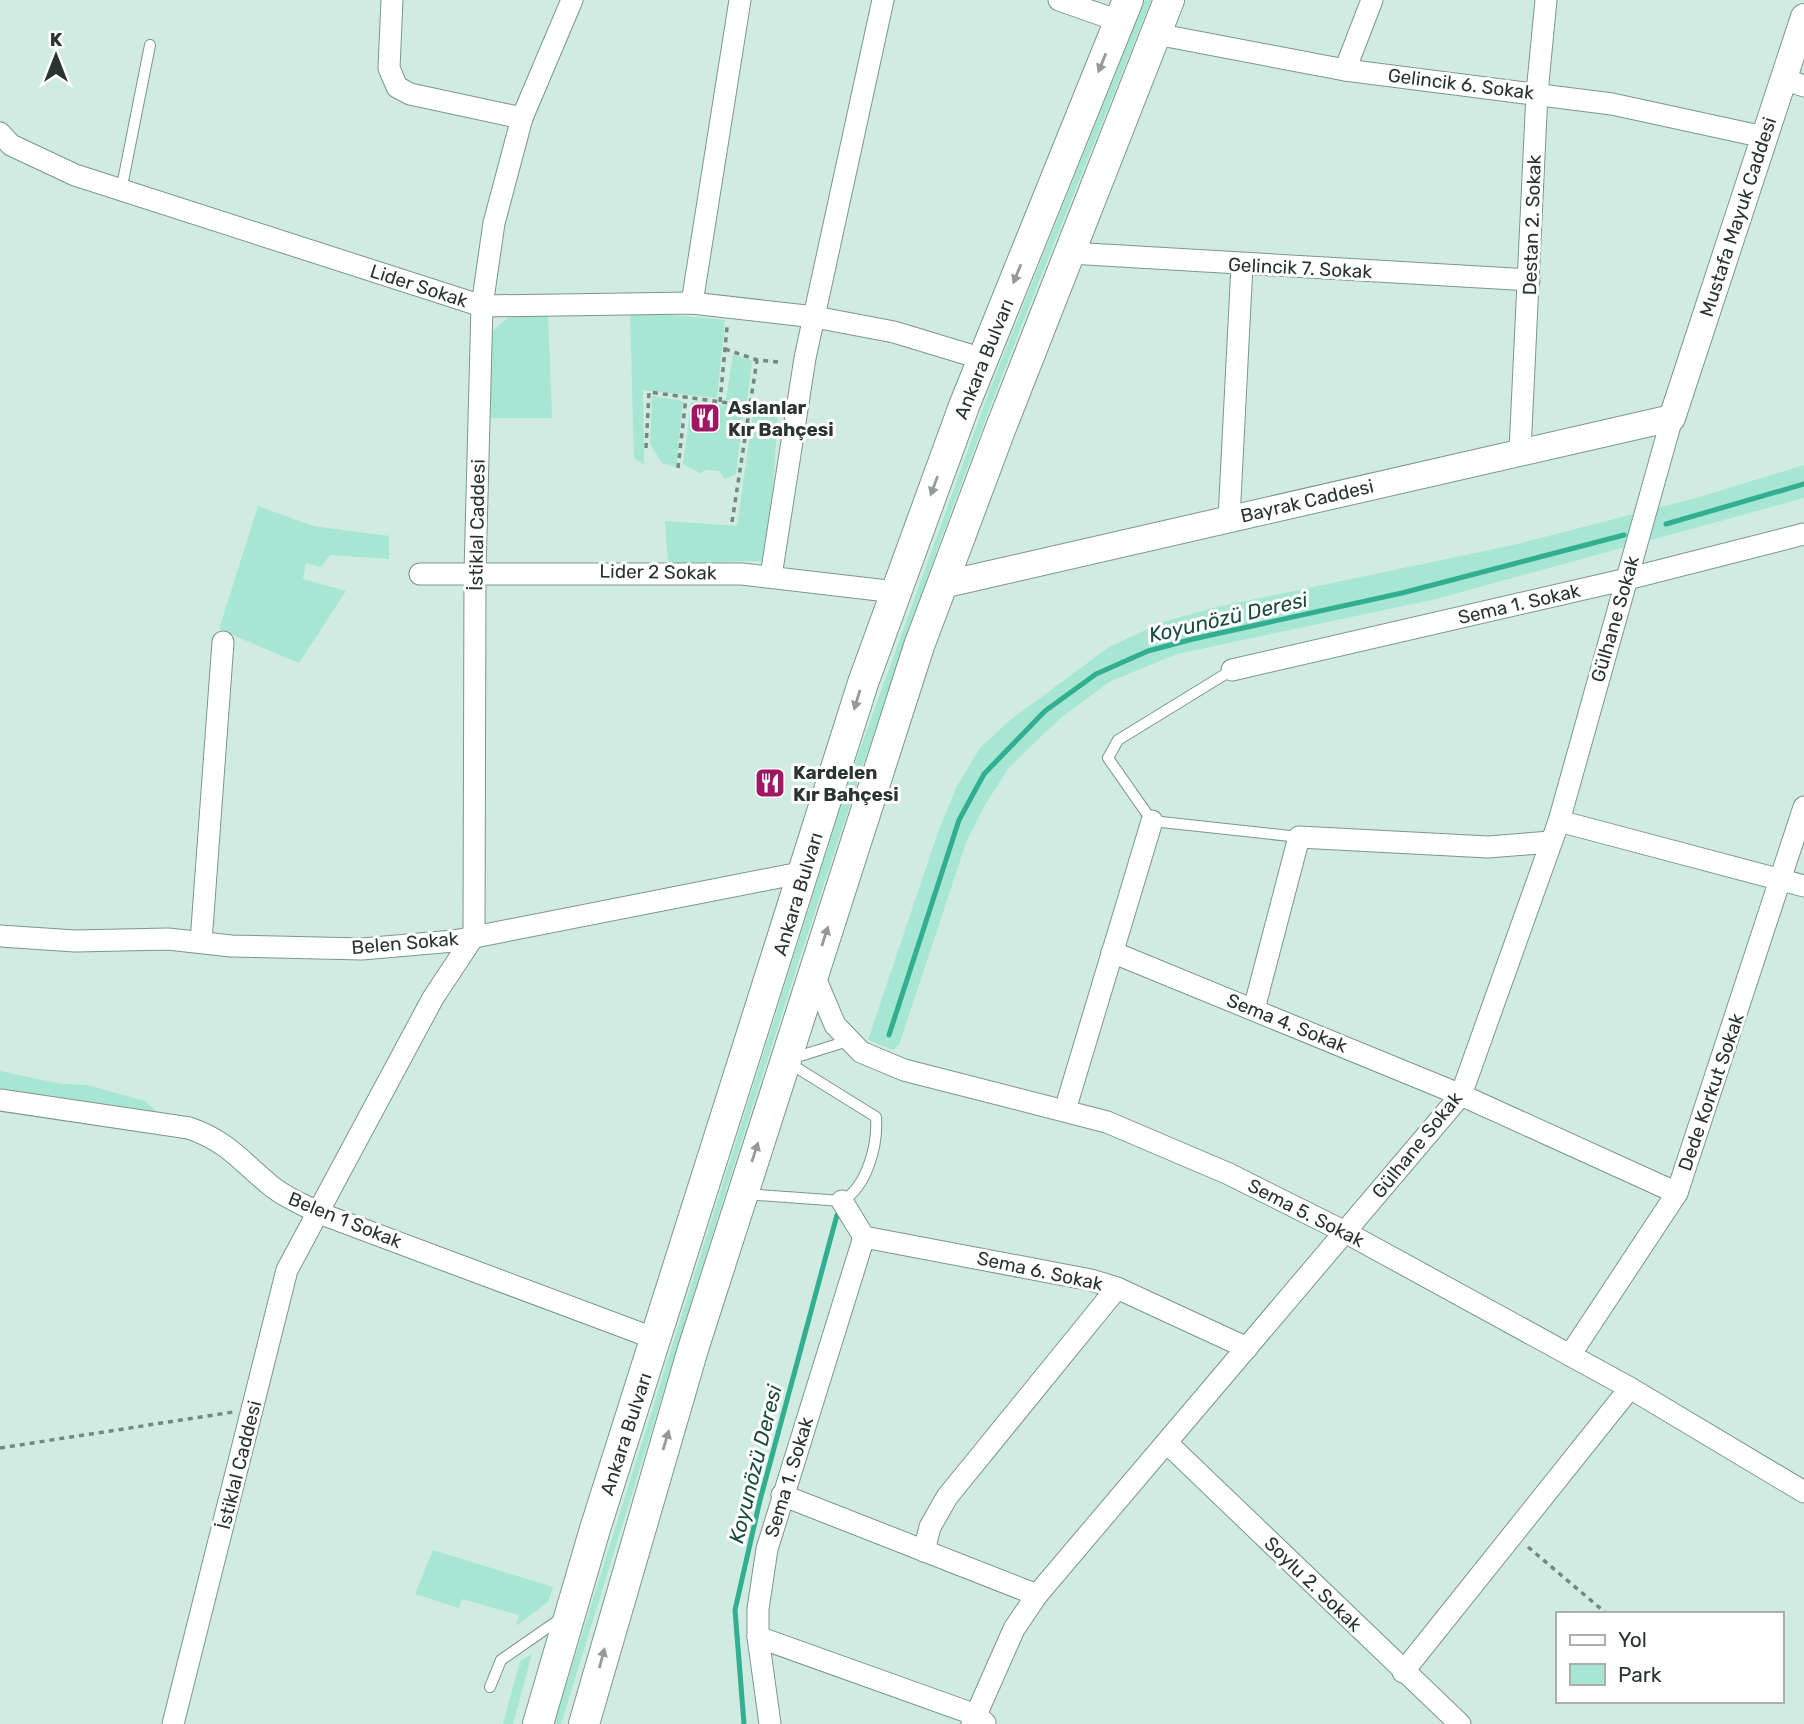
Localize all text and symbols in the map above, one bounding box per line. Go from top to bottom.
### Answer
north arrow [21,21,91,91]
text: K [50,28,63,51]
one-way arrow [1097,53,1108,74]
street label: Gelincik 6. Sokak [1387,64,1536,104]
street label: Mustafa Mayuk Caddesi [1695,114,1781,320]
street label: Destan 2. Sokak [1518,154,1546,296]
street label: Gelincik 7. Sokak [1227,253,1373,283]
street label: Lider Sokak [367,259,471,313]
one-way arrow [1012,264,1023,285]
street label: Ankara Bulvarı [949,295,1019,423]
place label: Aslanlar Kır Bahçesi [728,396,834,441]
restaurant icon: Aslanlar Kır Bahçesi [688,401,722,435]
street label: İstiklal Caddesi [464,459,490,591]
street label: Bayrak Caddesi [1238,475,1376,527]
one-way arrow [929,476,940,497]
street label: Gülhane Sokak [1586,553,1644,685]
street label: Lider 2 Sokak [599,559,717,585]
street label: Sema 1. Sokak [1456,579,1583,629]
water label: Koyunözü Deresi [1146,586,1311,647]
one-way arrow [852,690,862,711]
place label: Kardelen Kır Bahçesi [793,761,899,806]
restaurant icon: Kardelen Kır Bahçesi [753,766,787,800]
street label: Ankara Bulvarı [768,830,828,958]
one-way arrow [820,925,831,946]
street label: Belen Sokak [351,927,460,959]
street label: Sema 4. Sokak [1223,988,1351,1058]
street label: Dede Korkut Sokak [1673,1010,1749,1174]
street label: Gülhane Sokak [1367,1087,1467,1203]
one-way arrow [751,1142,761,1163]
street label: Sema 5. Sokak [1244,1174,1368,1252]
street label: Belen 1 Sokak [285,1187,405,1253]
street label: Sema 6. Sokak [975,1246,1105,1296]
street label: Ankara Bulvarı [595,1370,657,1498]
water label: Koyunözü Deresi [723,1381,787,1546]
street label: İstiklal Caddesi [212,1398,266,1532]
street label: Sema 1. Sokak [760,1414,818,1540]
one-way arrow [662,1429,672,1450]
street label: Soylu 2. Sokak [1259,1532,1367,1636]
legend [1556,1612,1783,1703]
text: Yol [1618,1627,1647,1652]
one-way arrow [597,1647,608,1669]
text: Park [1618,1662,1662,1687]

